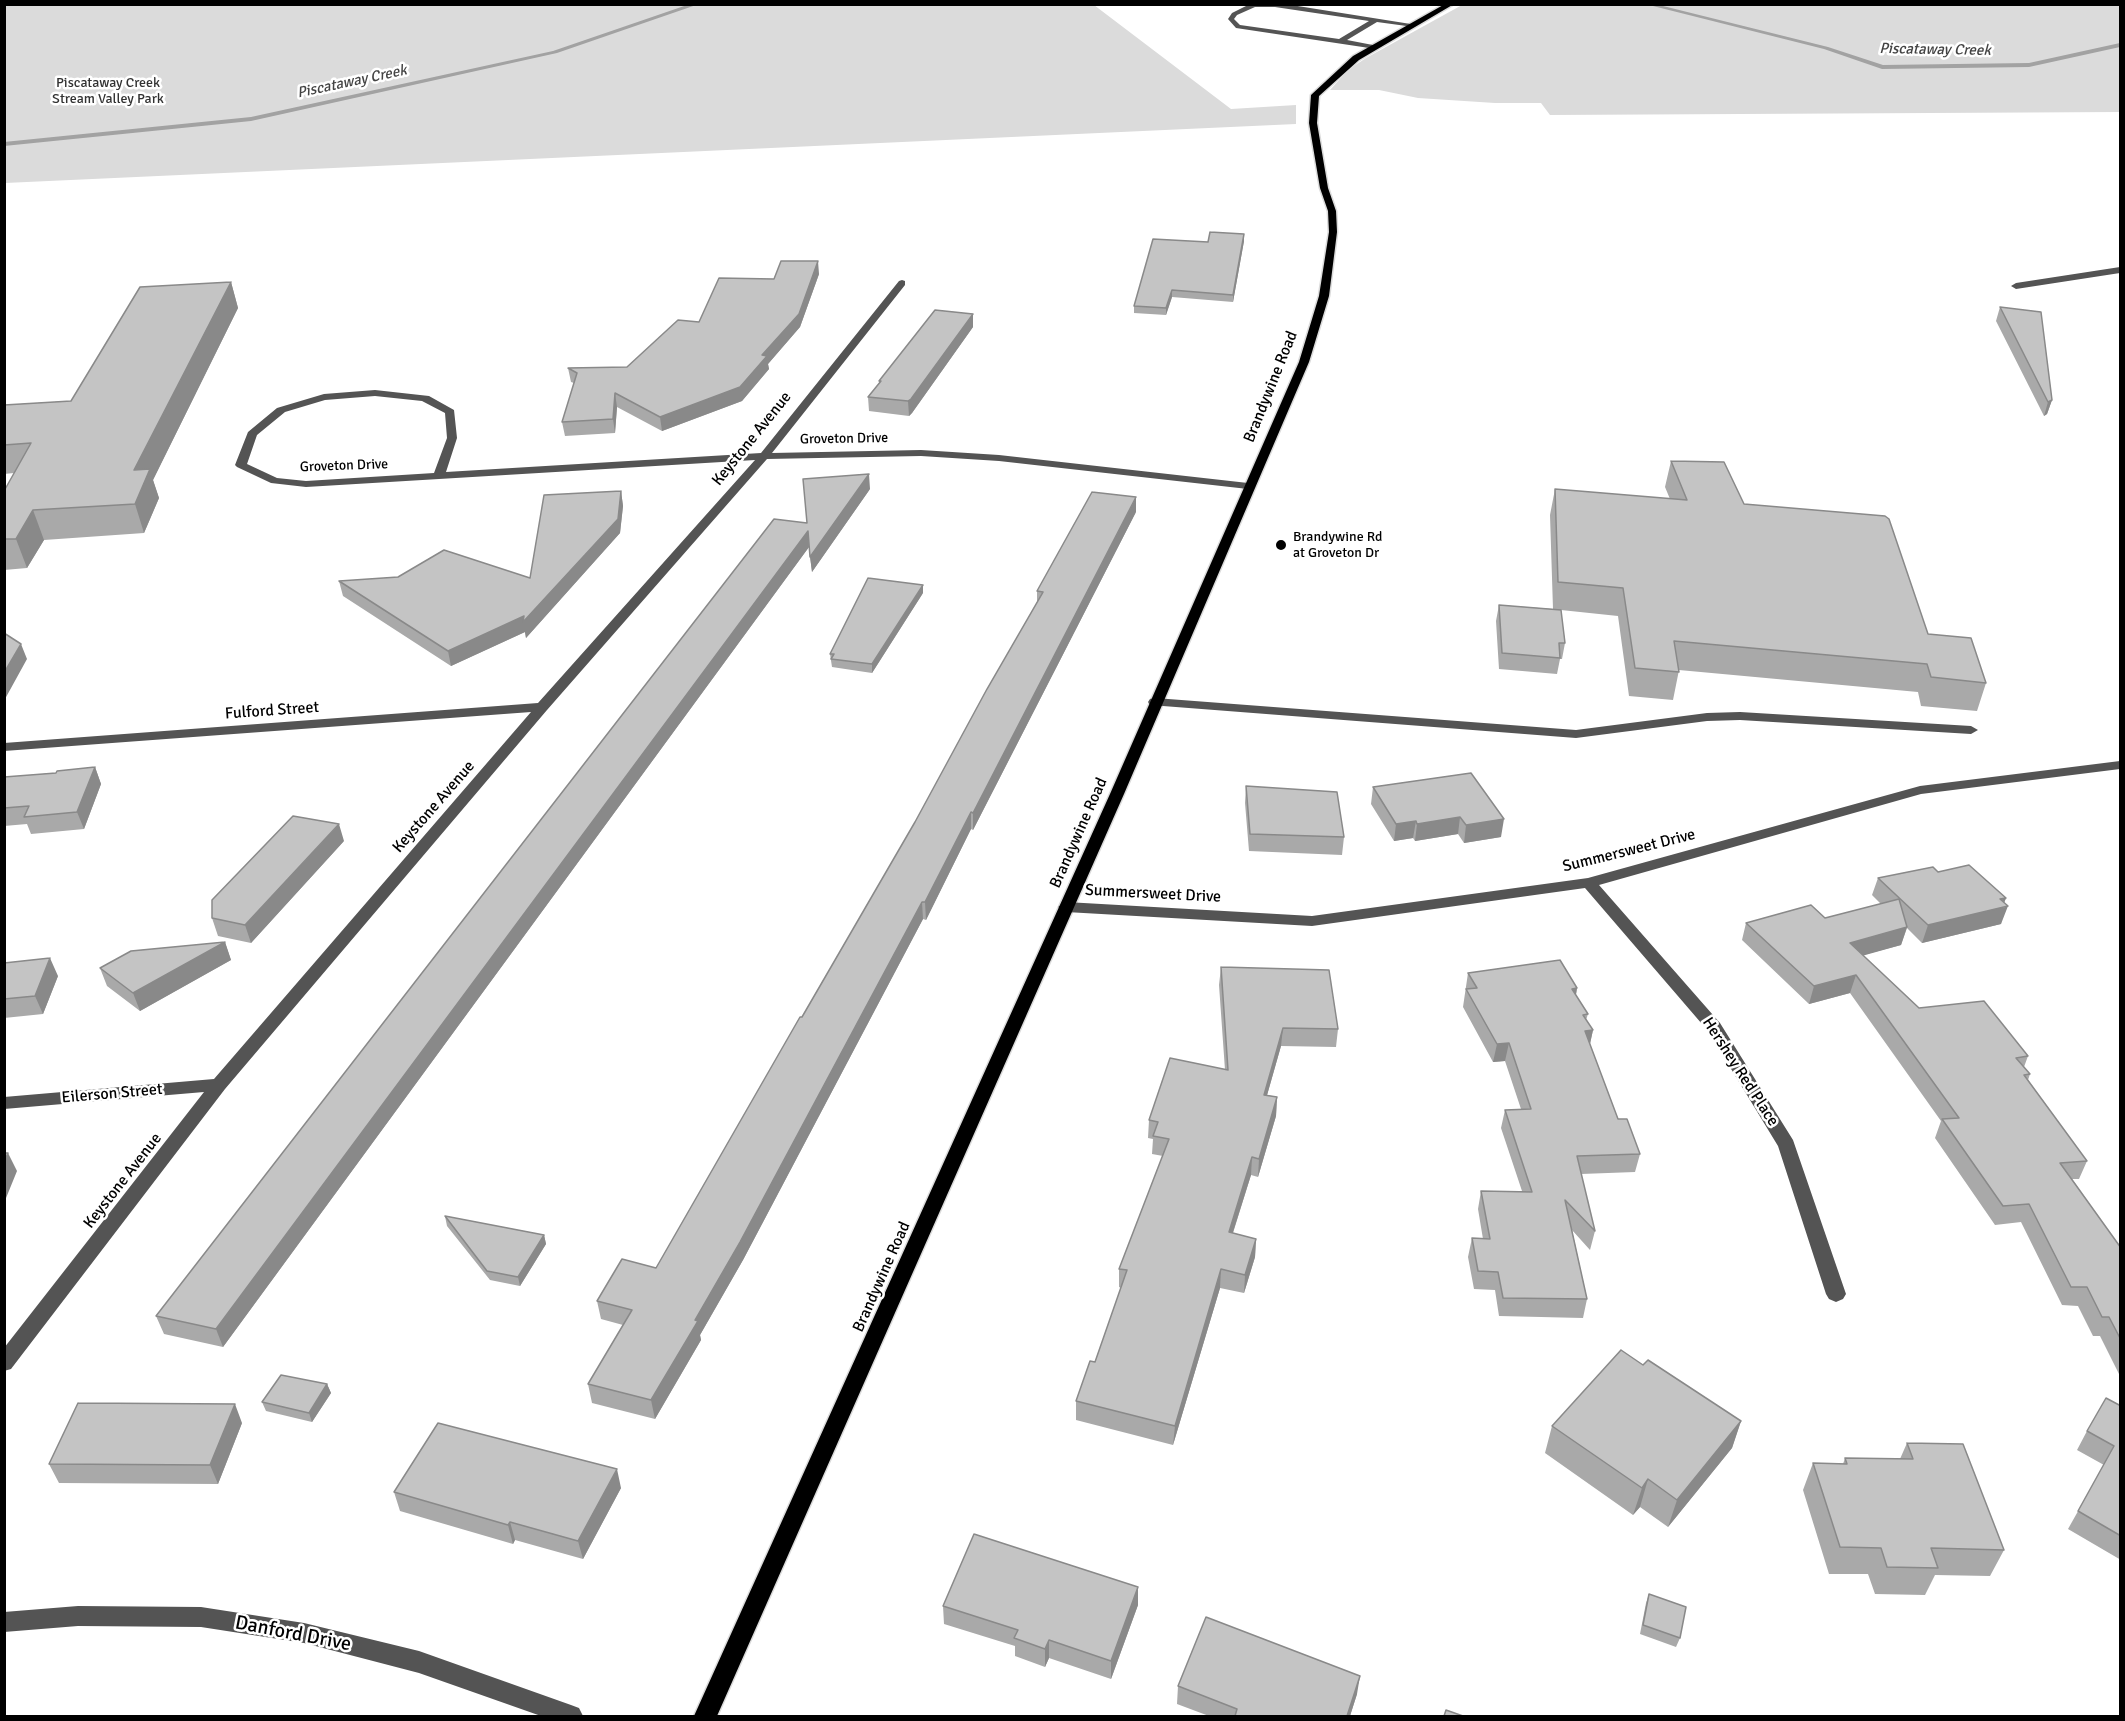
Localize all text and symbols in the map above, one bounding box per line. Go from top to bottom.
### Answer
water label: Piscataway Creek [1879,40,1991,60]
water label: Piscataway Creek [296,62,408,102]
park label: Piscataway Creek Stream Valley Park [52,75,164,108]
street label: Brandywine Road [1240,328,1302,446]
street label: Keystone Avenue [708,388,796,490]
street label: Groveton Drive [800,430,888,448]
street label: Groveton Drive [300,456,388,476]
place label: Brandywine Rd at Groveton Dr [1293,529,1382,562]
marker: Brandywine Rd at Groveton Dr [1274,538,1288,552]
street label: Fulford Street [224,698,320,724]
street label: Keystone Avenue [389,757,479,857]
street label: Brandywine Road [1046,775,1112,891]
street label: Summersweet Drive [1561,825,1697,877]
street label: Summersweet Drive [1084,881,1222,907]
street label: Hershey Red Place [1698,1014,1782,1130]
street label: Eilerson Street [61,1080,163,1108]
street label: Keystone Avenue [80,1130,166,1232]
street label: Brandywine Road [849,1219,915,1335]
street label: Danford Drive [233,1611,353,1657]

